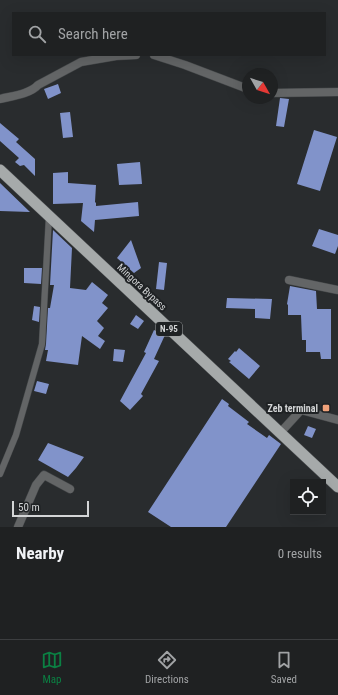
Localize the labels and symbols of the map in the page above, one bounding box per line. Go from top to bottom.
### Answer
north arrow [242,68,278,104]
street label: Mingora Bypass [115,261,169,313]
road number: N-95 [156,322,182,336]
place label: Zeb terminal [268,403,318,414]
marker: Zeb terminal [321,403,331,413]
scale bar [12,499,89,518]

